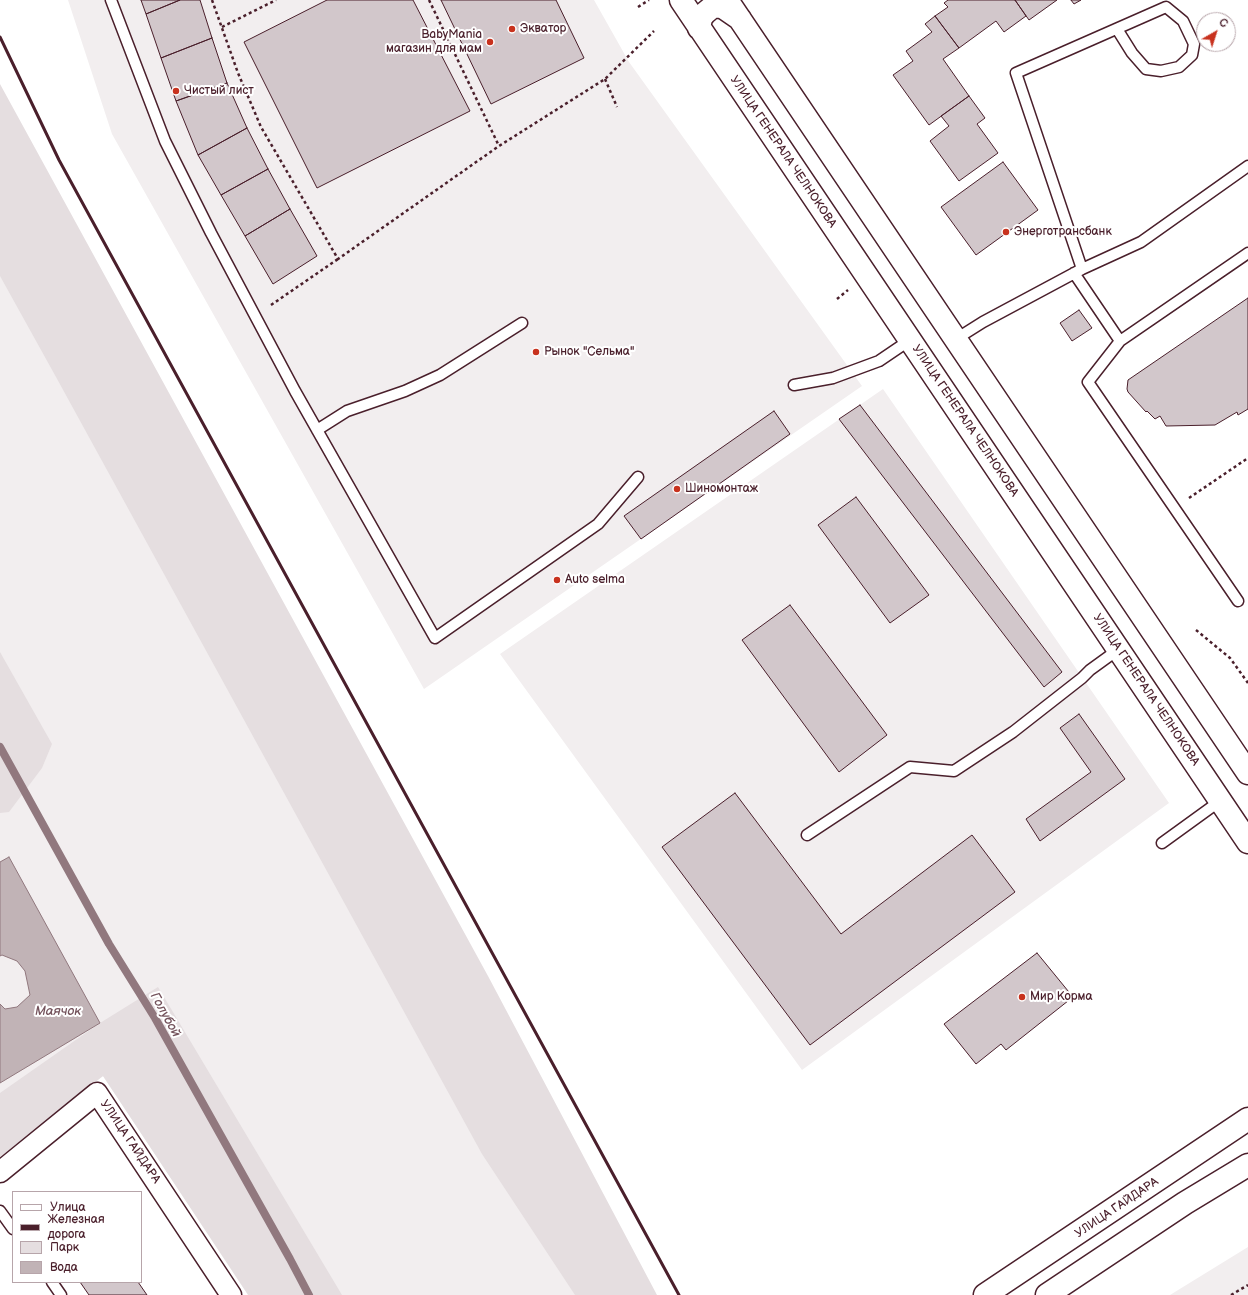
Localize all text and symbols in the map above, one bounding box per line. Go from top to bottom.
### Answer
north arrow [1196,12,1236,52]
text: С [1216,16,1230,31]
place label: Экватор [520,22,566,36]
marker: Экватор [507,24,517,34]
place label: BabyMаnia магазин для мам [386,28,482,56]
marker: BabyMаnia магазин для мам [485,37,495,47]
street label: УЛИЦА ГЕНЕРАЛА ЧЕЛНОКОВА [727,73,839,231]
place label: Чистый лист [184,84,254,98]
marker: Чистый лист [171,86,181,96]
place label: Энерготрансбанк [1014,225,1112,239]
marker: Энерготрансбанк [1001,227,1011,237]
street label: УЛИЦА ГЕНЕРАЛА ЧЕЛНОКОВА [909,342,1021,500]
place label: Рынок "Сельма" [544,345,634,359]
marker: Рынок "Сельма" [531,347,541,357]
place label: Шиномонтаж [685,482,758,496]
marker: Шиномонтаж [672,484,682,494]
place label: Auto selma [565,573,625,587]
marker: Auto selma [552,575,562,585]
street label: УЛИЦА ГЕНЕРАЛА ЧЕЛНОКОВА [1090,611,1202,769]
water label: Голубой [146,990,184,1040]
place label: Мир Корма [1030,990,1093,1004]
marker: Мир Корма [1017,992,1027,1002]
water label: Маячок [35,1004,81,1020]
street label: УЛИЦА ГАЙДАРА [97,1098,163,1186]
street label: УЛИЦА ГАЙДАРА [1073,1175,1161,1241]
legend [12,1191,142,1283]
text: Улица [50,1200,86,1215]
text: Железная дорога [48,1212,105,1242]
text: Парк [50,1240,79,1255]
text: Вода [50,1260,78,1275]

